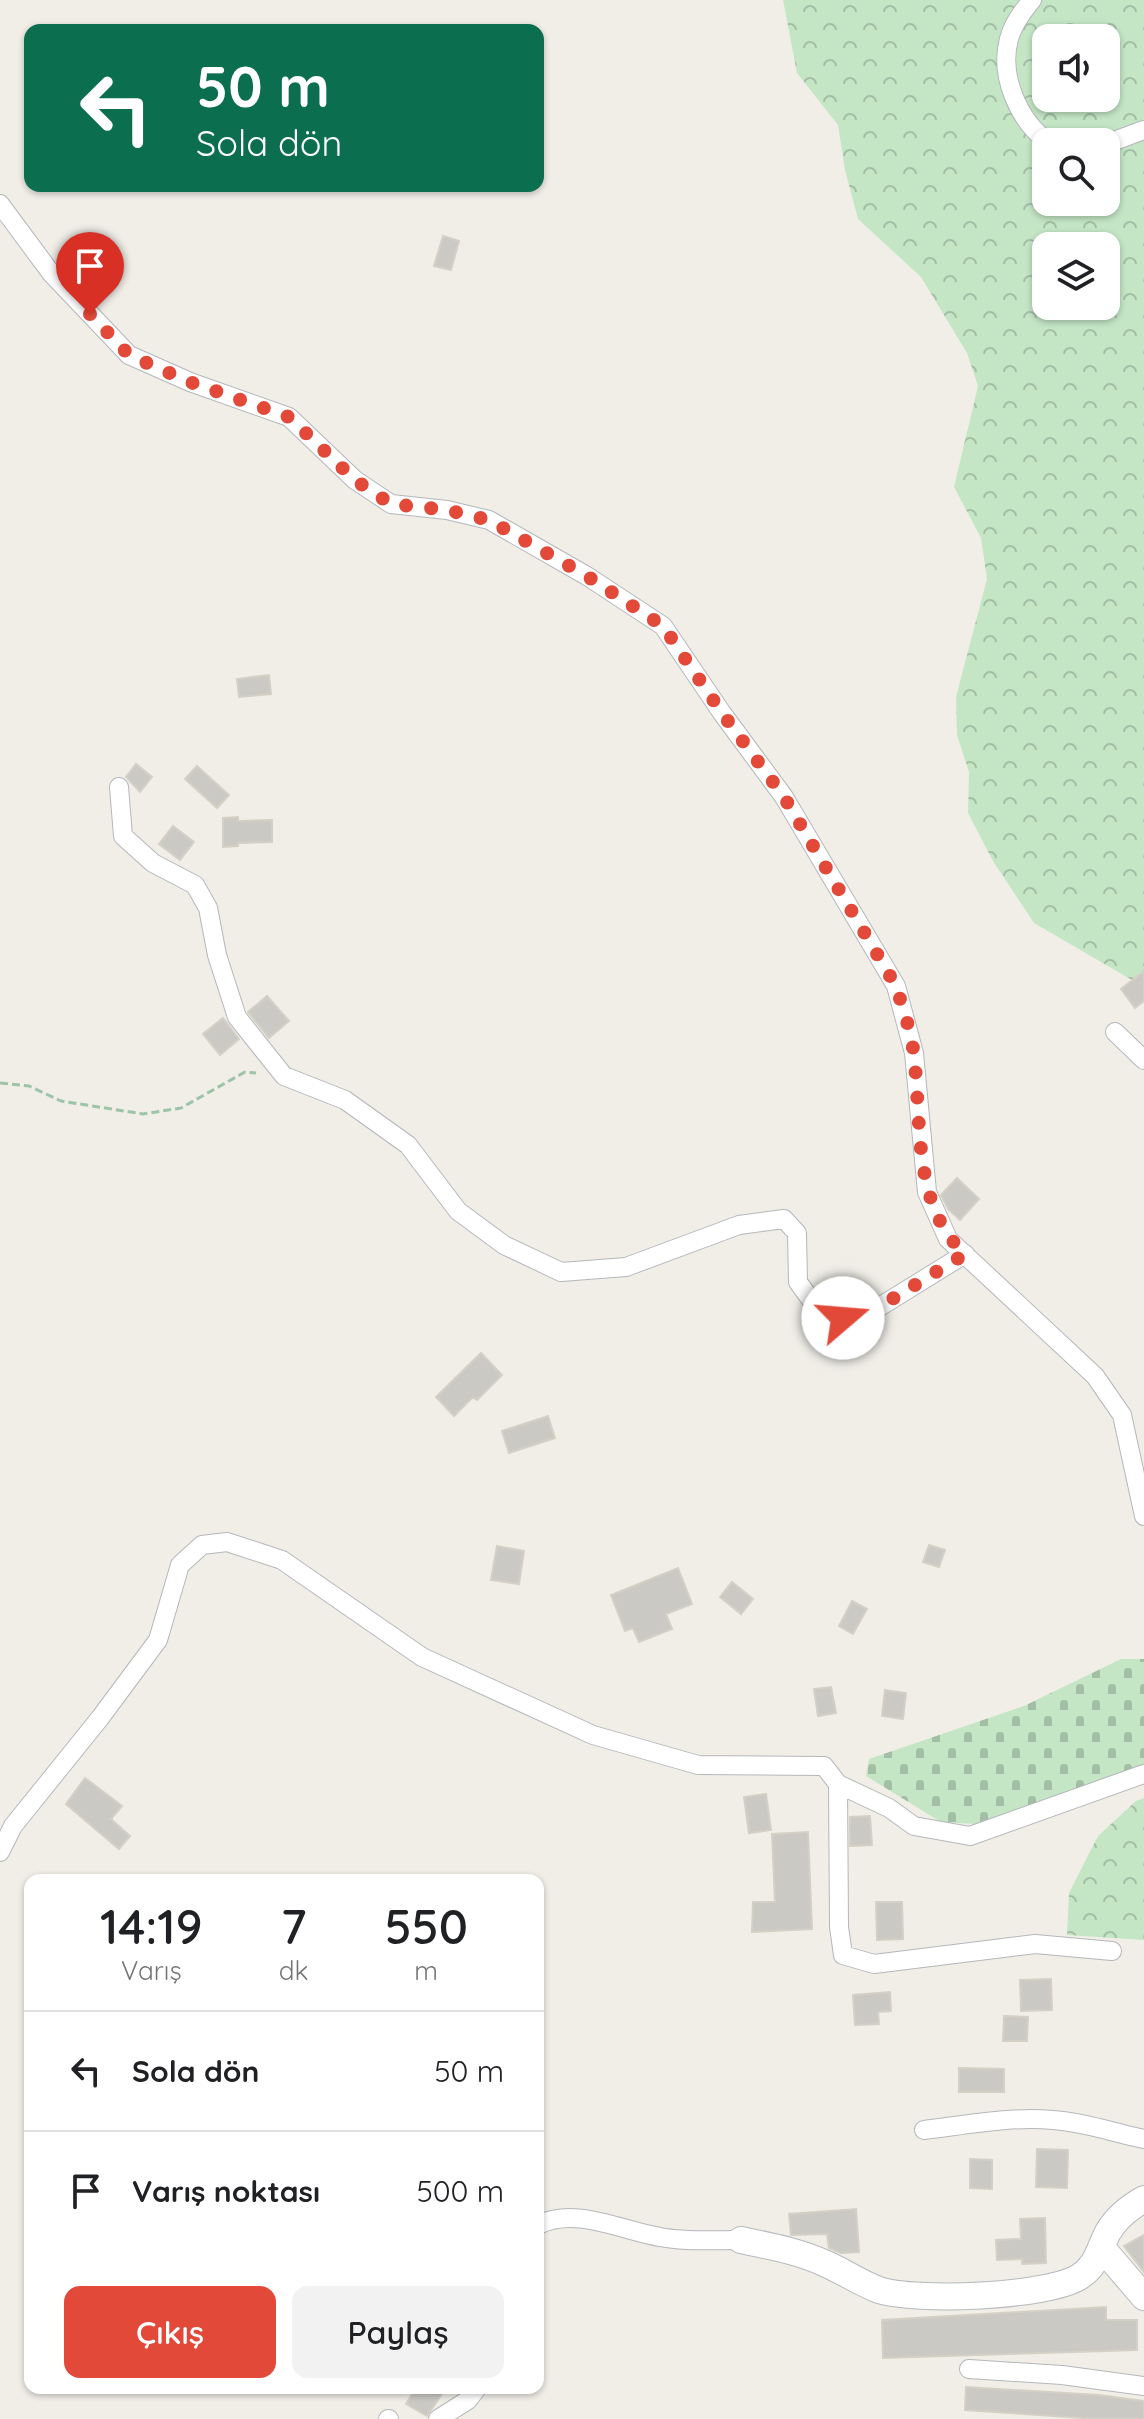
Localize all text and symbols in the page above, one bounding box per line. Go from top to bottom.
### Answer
map controls [1032,24,1120,320]
button: sound [1032,24,1120,112]
text: 50 m [196,51,330,121]
icon: left [64,56,168,160]
text: Sola dön [196,120,342,165]
button: search [1032,128,1120,216]
pin [56,232,124,314]
button: layers [1032,232,1120,320]
icon: arrive [68,244,112,288]
position arrow [801,1276,885,1360]
text: 14:19 [100,1896,203,1956]
text: 7 [281,1896,306,1956]
text: 550 [384,1896,468,1956]
text: Varış [121,1954,182,1987]
text: dk [279,1954,308,1987]
text: m [414,1954,438,1987]
icon: left [64,2049,108,2093]
text: Sola dön [132,2052,259,2090]
text: 50 m [434,2052,504,2090]
icon: arrive [64,2169,108,2213]
text: Varış noktası [132,2172,320,2210]
text: 500 m [416,2172,504,2210]
button: Çıkış [64,2286,276,2378]
button: Paylaş [292,2286,504,2378]

